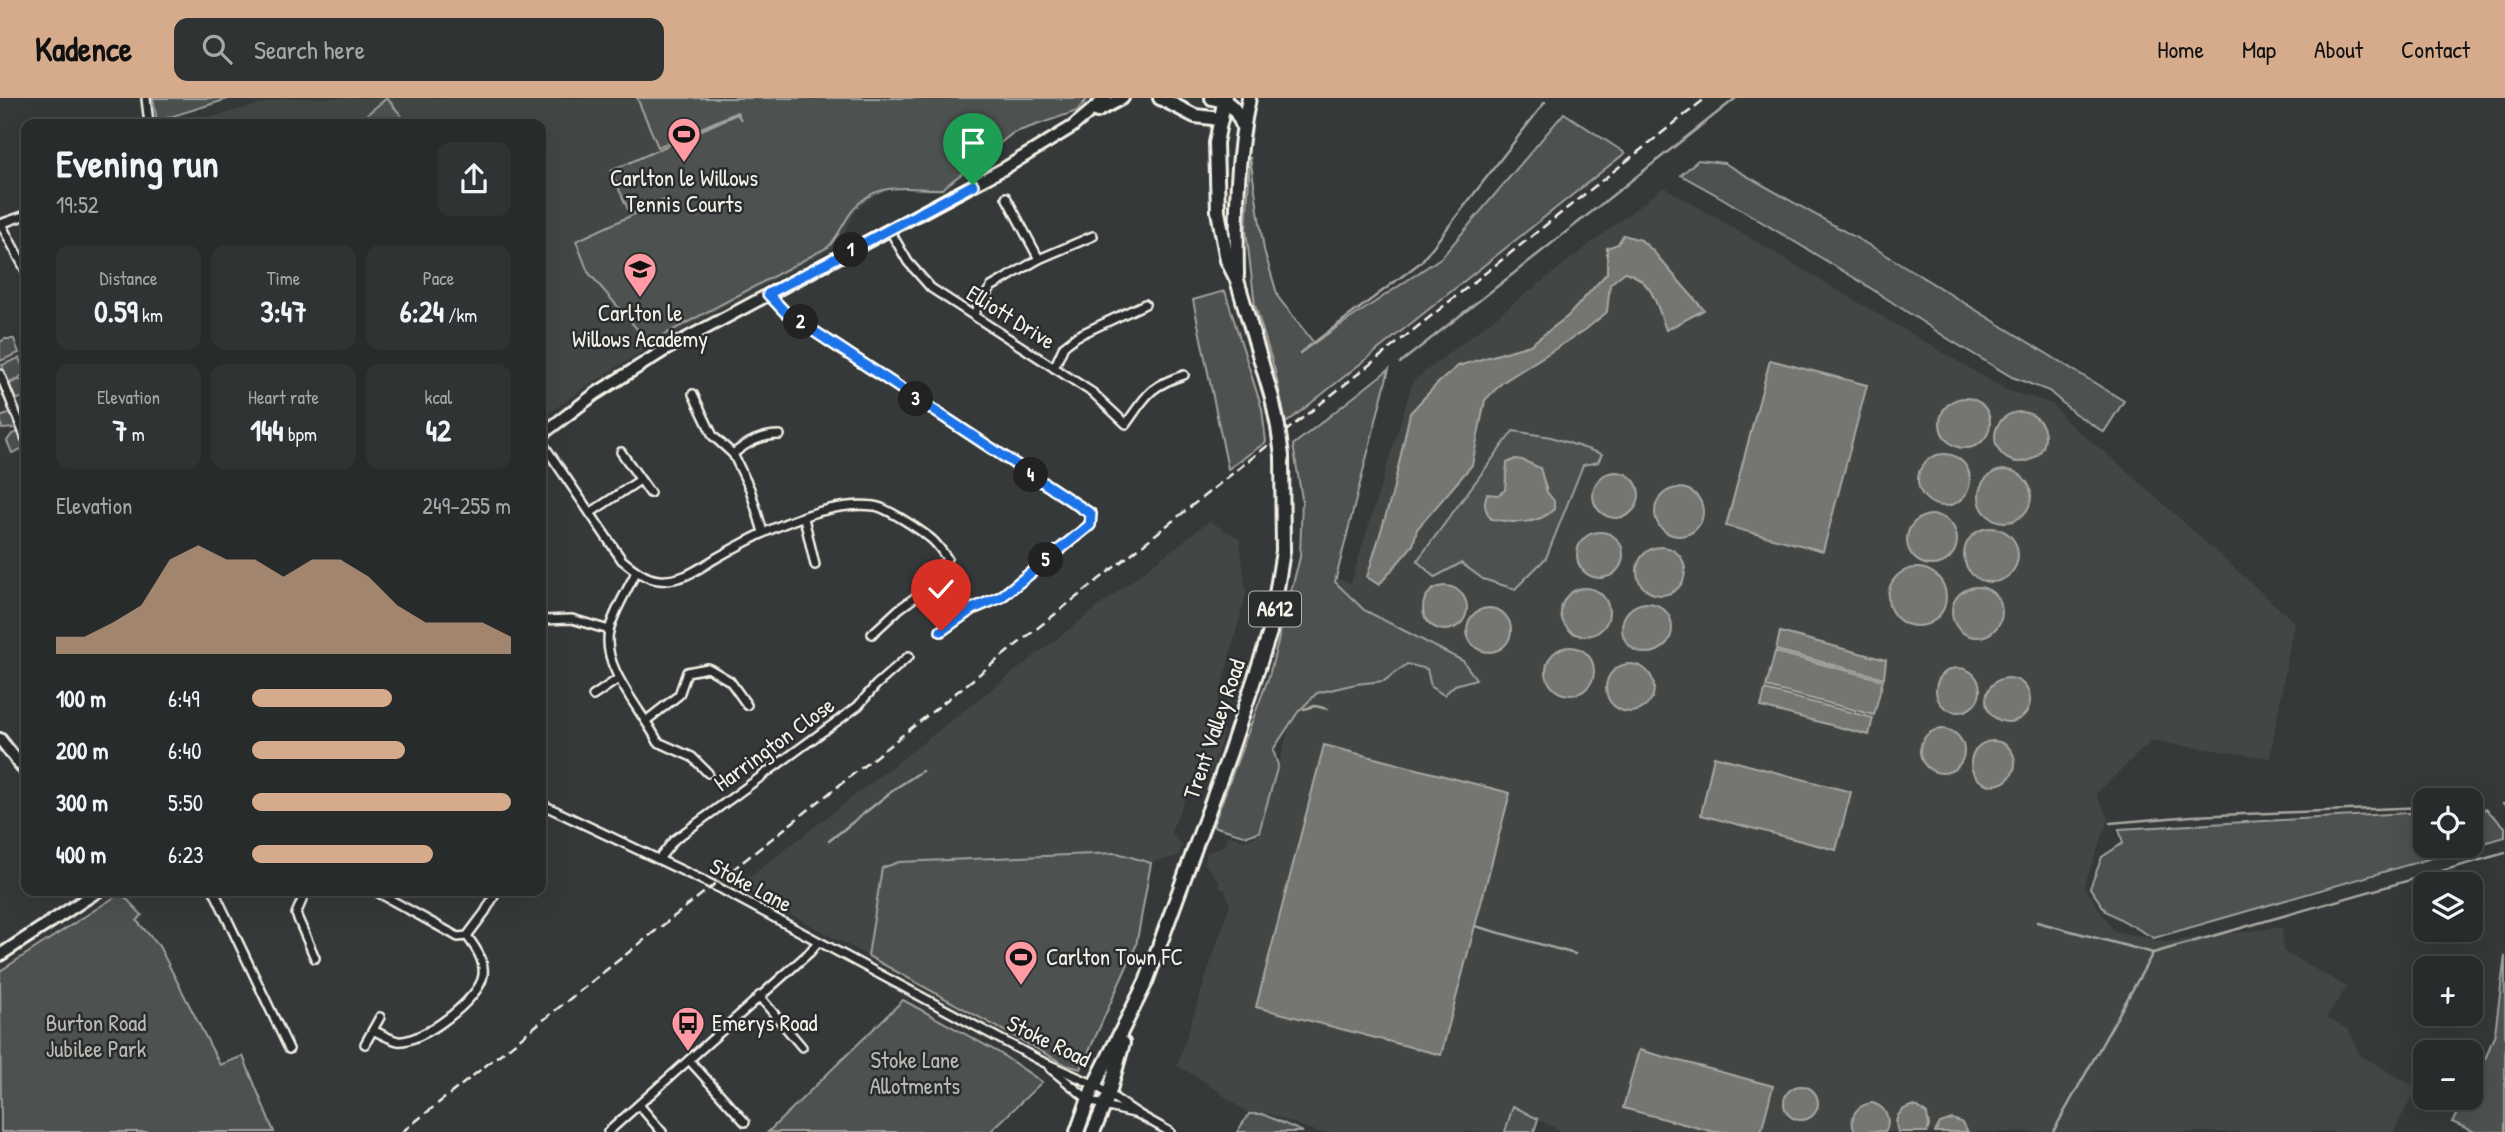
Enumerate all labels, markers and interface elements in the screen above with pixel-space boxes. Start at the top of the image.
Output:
search box [174,18,664,81]
text: Kadence [35,27,132,71]
icon: search [198,30,236,68]
text: Search here [254,32,365,67]
text: Home [2157,33,2204,65]
text: Map [2242,33,2276,65]
text: About [2314,33,2363,65]
text: Contact [2401,33,2470,65]
pin [943,113,1003,185]
sports icon: Carlton le Willows Tennis Courts [665,115,703,164]
icon: arrive [954,124,992,162]
text: Evening run [56,137,219,189]
button: share [437,142,511,216]
place label: Carlton le Willows Tennis Courts [610,162,758,219]
text: 19:52 [56,189,99,220]
pin: 1 [834,232,868,268]
text: 1 [847,236,854,262]
school or university icon: Carlton le Willows Academy [621,250,659,299]
text: Distance [99,265,158,291]
text: Time [267,265,300,291]
text: Pace [423,265,454,291]
street label: Elliott Drive [961,277,1061,356]
text: 0.59 [94,291,138,331]
text: 3:47 [260,291,307,331]
text: 6:24 [400,291,444,331]
place label: Carlton le Willows Academy [572,297,708,354]
text: km [138,302,163,328]
text: /km [444,302,477,328]
pin: 2 [784,304,818,340]
text: 2 [796,308,805,334]
pin: 3 [898,382,934,416]
text: Elevation [97,384,160,410]
text: Heart rate [248,384,319,410]
text: kcal [425,384,452,410]
text: 3 [911,385,920,411]
text: 7 [112,410,127,450]
text: 144 [250,410,284,450]
text: 42 [426,410,451,450]
text: m [127,421,145,447]
text: bpm [284,421,317,447]
pin: 4 [1014,458,1048,492]
text: 4 [1027,461,1034,487]
text: Elevation [56,490,132,521]
text: 249–255 m [422,490,511,521]
pin: 5 [1028,542,1064,578]
text: 5 [1041,546,1050,572]
pin [911,559,971,631]
icon: check [922,570,960,608]
road number: A612 [1249,592,1301,626]
street label: Trent Valley Road [1175,655,1252,803]
text: 100 m [56,683,106,714]
text: 6:49 [168,683,200,714]
street label: Harrington Close [707,689,840,798]
text: 200 m [56,735,108,766]
text: 6:40 [168,735,201,766]
text: 300 m [56,787,108,818]
text: 5:50 [168,787,203,818]
map controls [2413,788,2483,1110]
button: locate [2413,788,2483,858]
text: 400 m [56,839,106,870]
text: 6:23 [168,839,204,870]
street label: Stoke Lane [705,850,798,919]
button: layers [2413,872,2483,942]
sports icon: Carlton Town FC [1002,938,1040,987]
place label: Carlton Town FC [1046,941,1183,972]
button: + [2413,956,2483,1026]
bus stop icon: Emerys Road [669,1004,707,1053]
park label: Burton Road Jubilee Park [46,1007,147,1064]
place label: Emerys Road [712,1007,817,1038]
street label: Stoke Road [1002,1007,1096,1074]
button: − [2413,1040,2483,1110]
park label: Stoke Lane Allotments [870,1044,960,1101]

